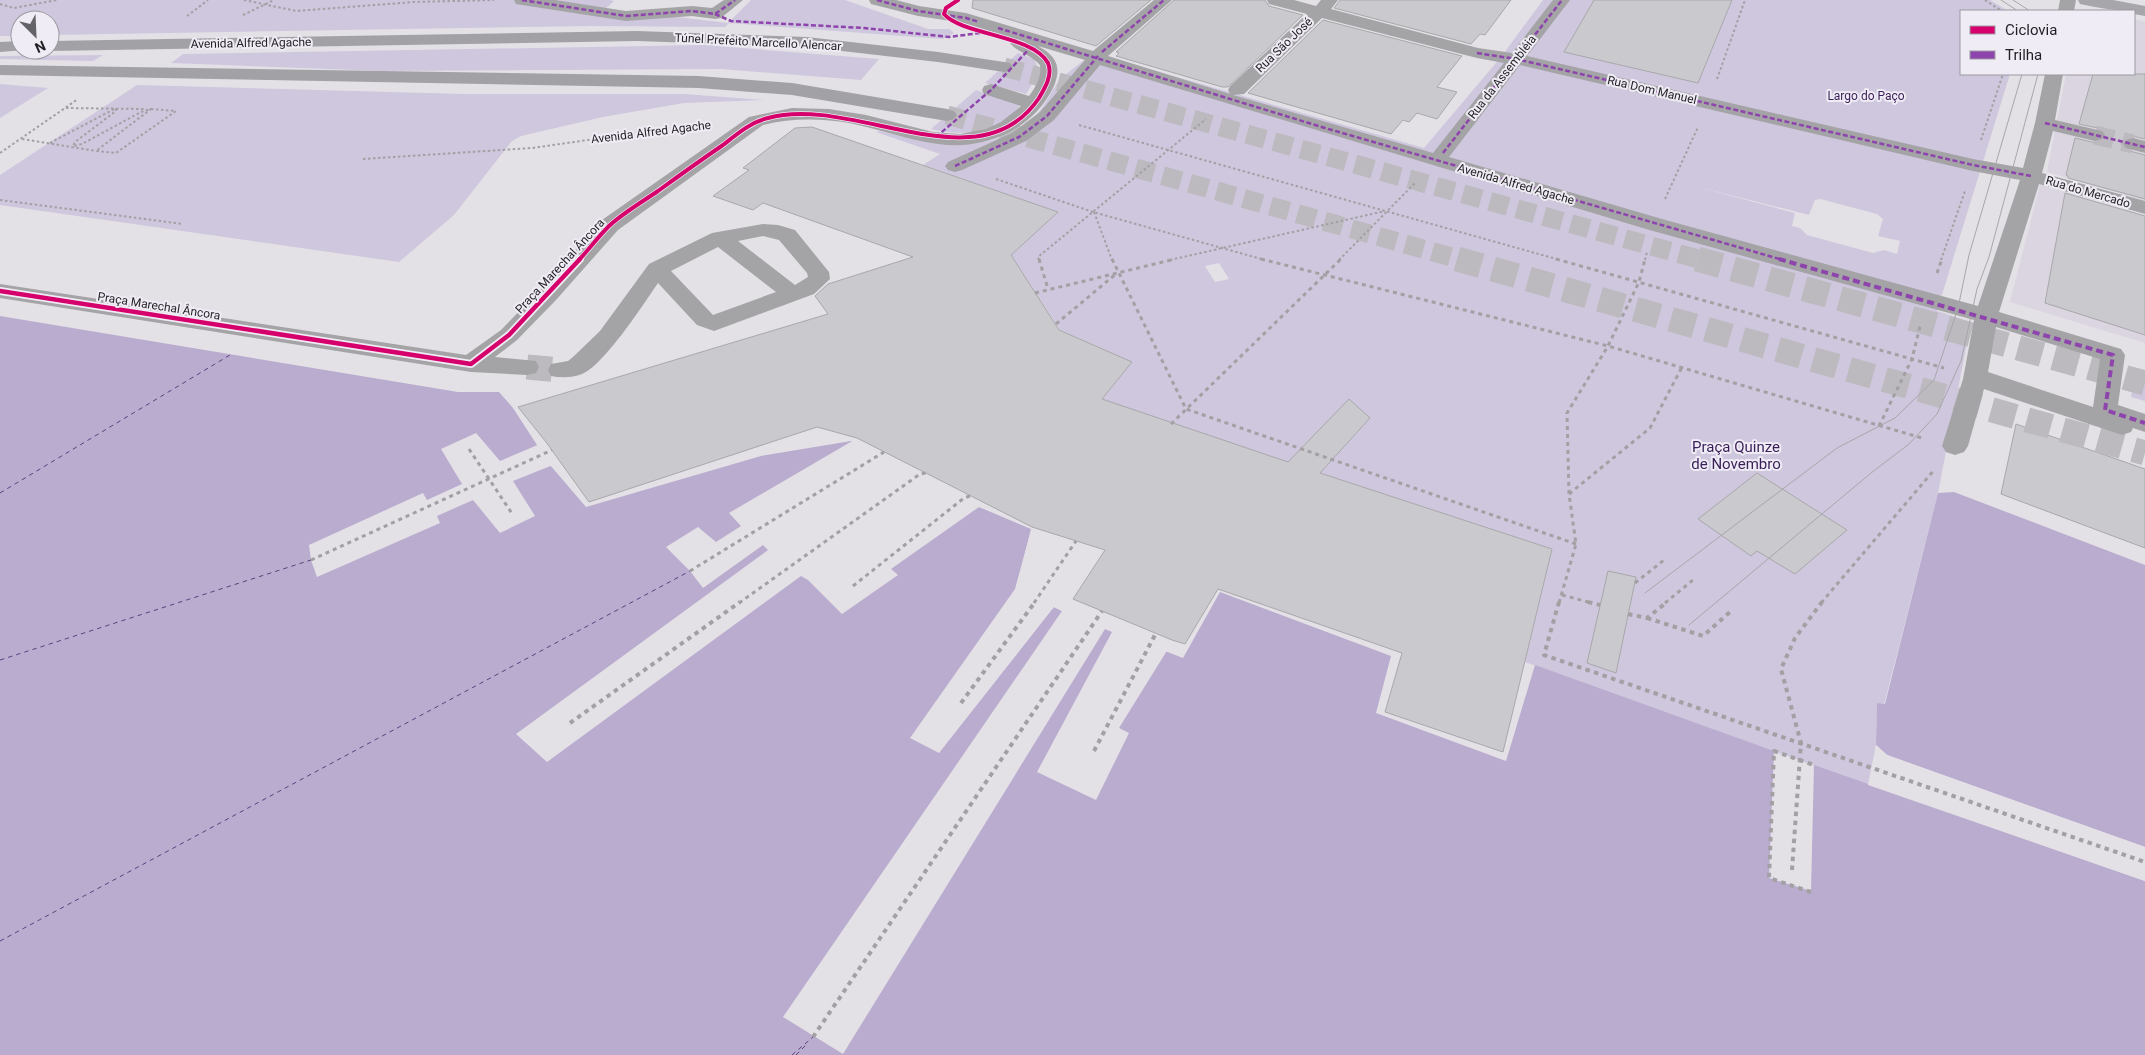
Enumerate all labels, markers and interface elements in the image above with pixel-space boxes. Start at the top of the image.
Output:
north arrow [10,10,60,60]
legend [1960,10,2135,75]
street label: Rua São José [1253,15,1315,75]
text: Ciclovia [2005,21,2057,39]
street label: Túnel Prefeito Marcello Alencar [674,31,842,53]
street label: Rua da Assembléia [1465,32,1539,122]
street label: Avenida Alfred Agache [190,35,312,51]
text: N [33,38,48,56]
text: Trilha [2005,46,2042,64]
street label: Rua Dom Manuel [1606,73,1698,107]
park label: Largo do Paço [1827,89,1905,103]
street label: Avenida Alfred Agache [590,118,712,146]
street label: Avenida Alfred Agache [1456,161,1576,207]
street label: Rua do Mercado [2044,173,2132,211]
street label: Praça Marechal Âncora [512,215,608,316]
street label: Praça Marechal Âncora [97,288,222,323]
park label: Praça Quinze de Novembro [1691,438,1781,473]

